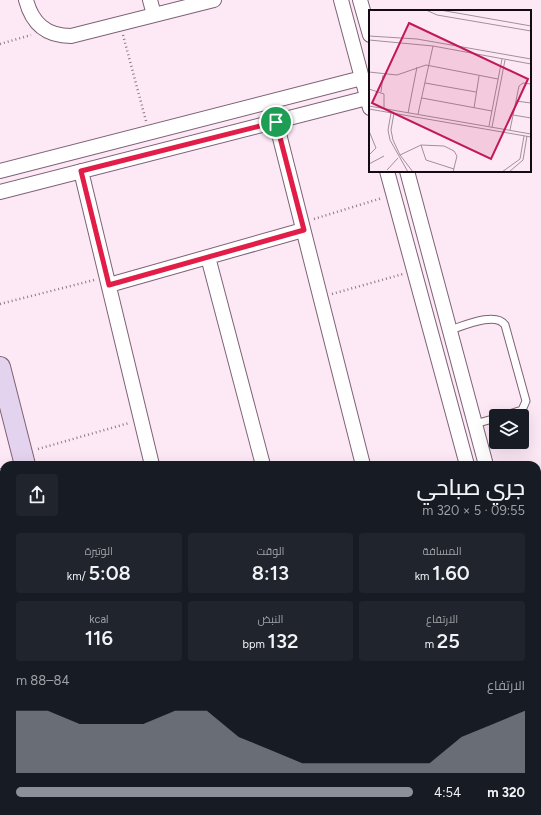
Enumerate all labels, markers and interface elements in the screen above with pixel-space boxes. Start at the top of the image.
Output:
inset map [369,10,531,172]
pin [259,105,293,139]
icon: arrive [265,111,287,133]
map controls [489,409,529,449]
button: layers [489,409,529,449]
button: share [16,474,58,516]
text: جري صباحي [417,474,525,501]
text: 09:55 · 5 × 320 m [422,503,525,518]
text: الوتيرة [85,545,113,558]
text: الوقت [257,545,285,558]
text: المسافة [423,545,462,558]
text: 5:08 [89,561,131,585]
text: 8:13 [252,561,289,585]
text: 1.60 [432,561,470,585]
text: /km [67,570,89,583]
text: km [415,570,432,583]
text: kcal [89,613,108,626]
text: النبض [258,613,283,626]
text: الارتفاع [426,613,458,626]
text: 116 [85,626,113,650]
text: 132 [268,629,298,653]
text: 25 [437,629,460,653]
text: bpm [243,638,268,651]
text: m [425,638,437,651]
text: 84–88 m [16,673,69,688]
text: الارتفاع [487,678,525,693]
text: 4:54 [434,785,461,800]
text: 320 m [487,785,525,800]

